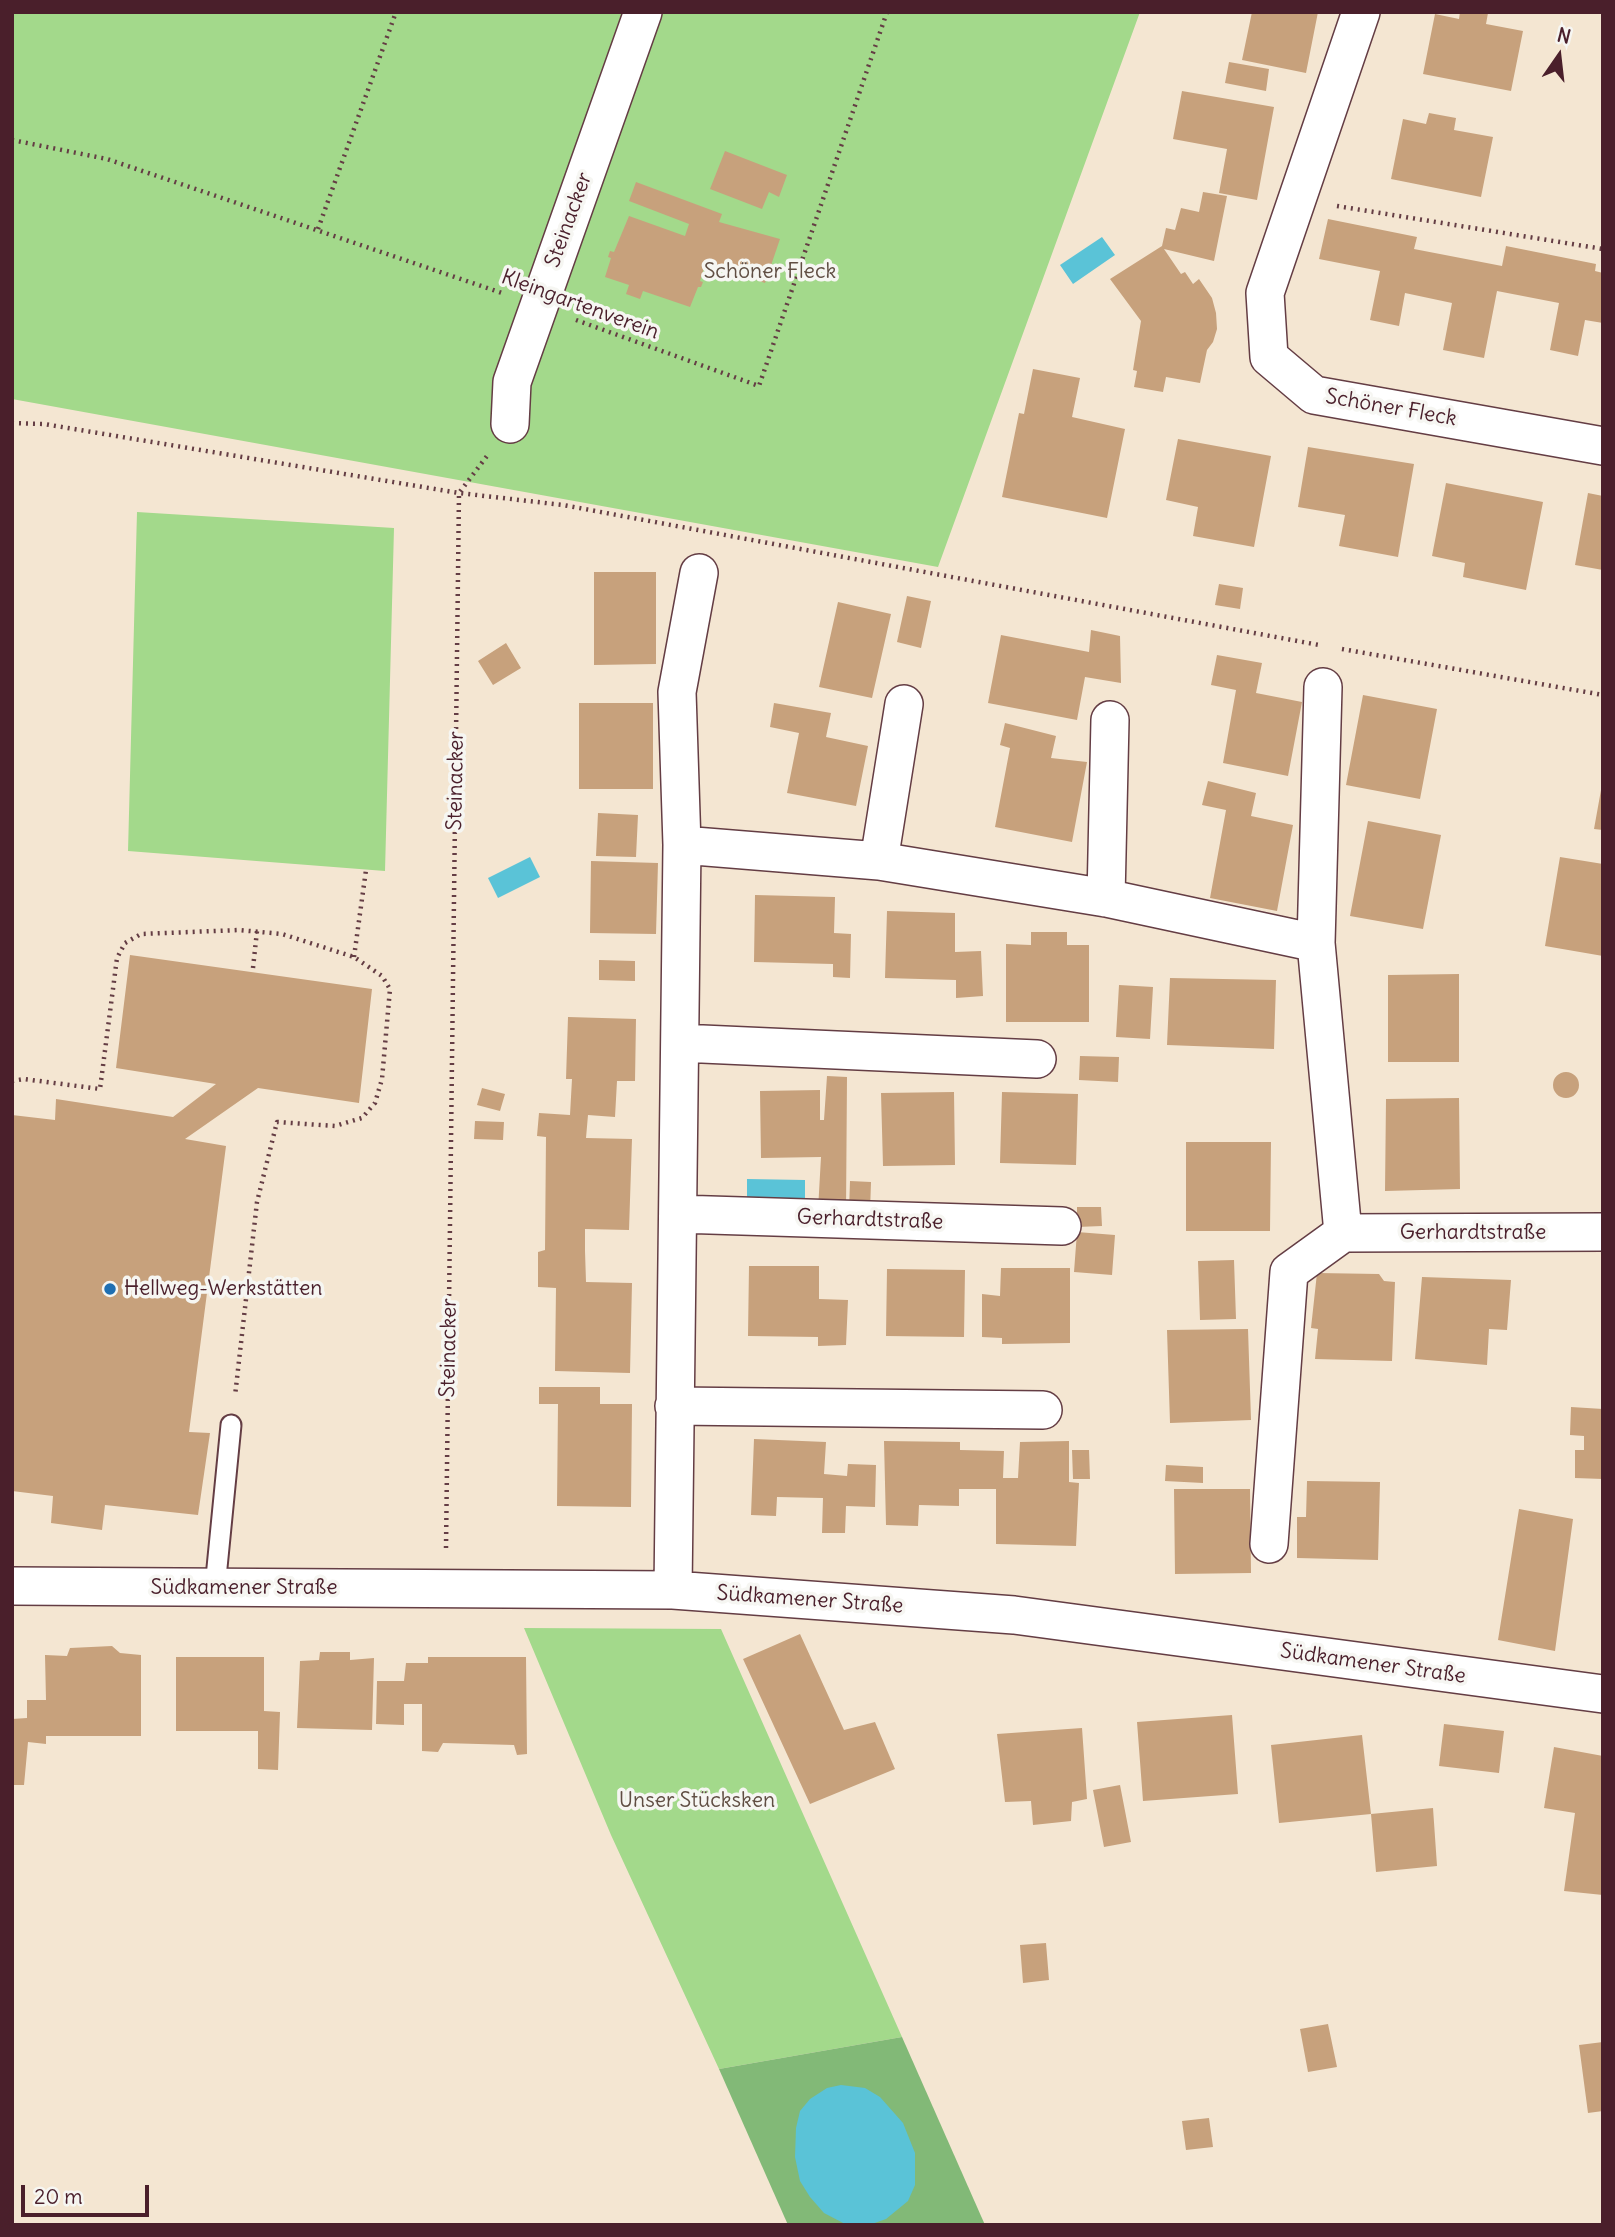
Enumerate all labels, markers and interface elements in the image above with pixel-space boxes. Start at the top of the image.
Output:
north arrow [1524,21,1594,91]
text: N [1555,22,1573,49]
street label: Steinacker [540,169,598,271]
park label: Schöner Fleck [704,259,836,285]
street label: Kleingartenverein [498,265,662,345]
street label: Schöner Fleck [1324,384,1458,432]
street label: Steinacker [443,731,469,831]
street label: Gerhardtstraße [796,1205,944,1235]
street label: Gerhardtstraße [1400,1220,1546,1246]
place label: Hellweg-Werkstätten [124,1276,322,1302]
marker: Hellweg-Werkstätten [102,1281,118,1297]
street label: Steinacker [436,1298,462,1398]
street label: Südkamener Straße [150,1575,338,1601]
street label: Südkamener Straße [716,1581,904,1619]
street label: Südkamener Straße [1279,1639,1467,1689]
park label: Unser Stücksken [619,1788,775,1814]
scale bar [24,2170,152,2214]
text: 20 m [34,2183,83,2210]

